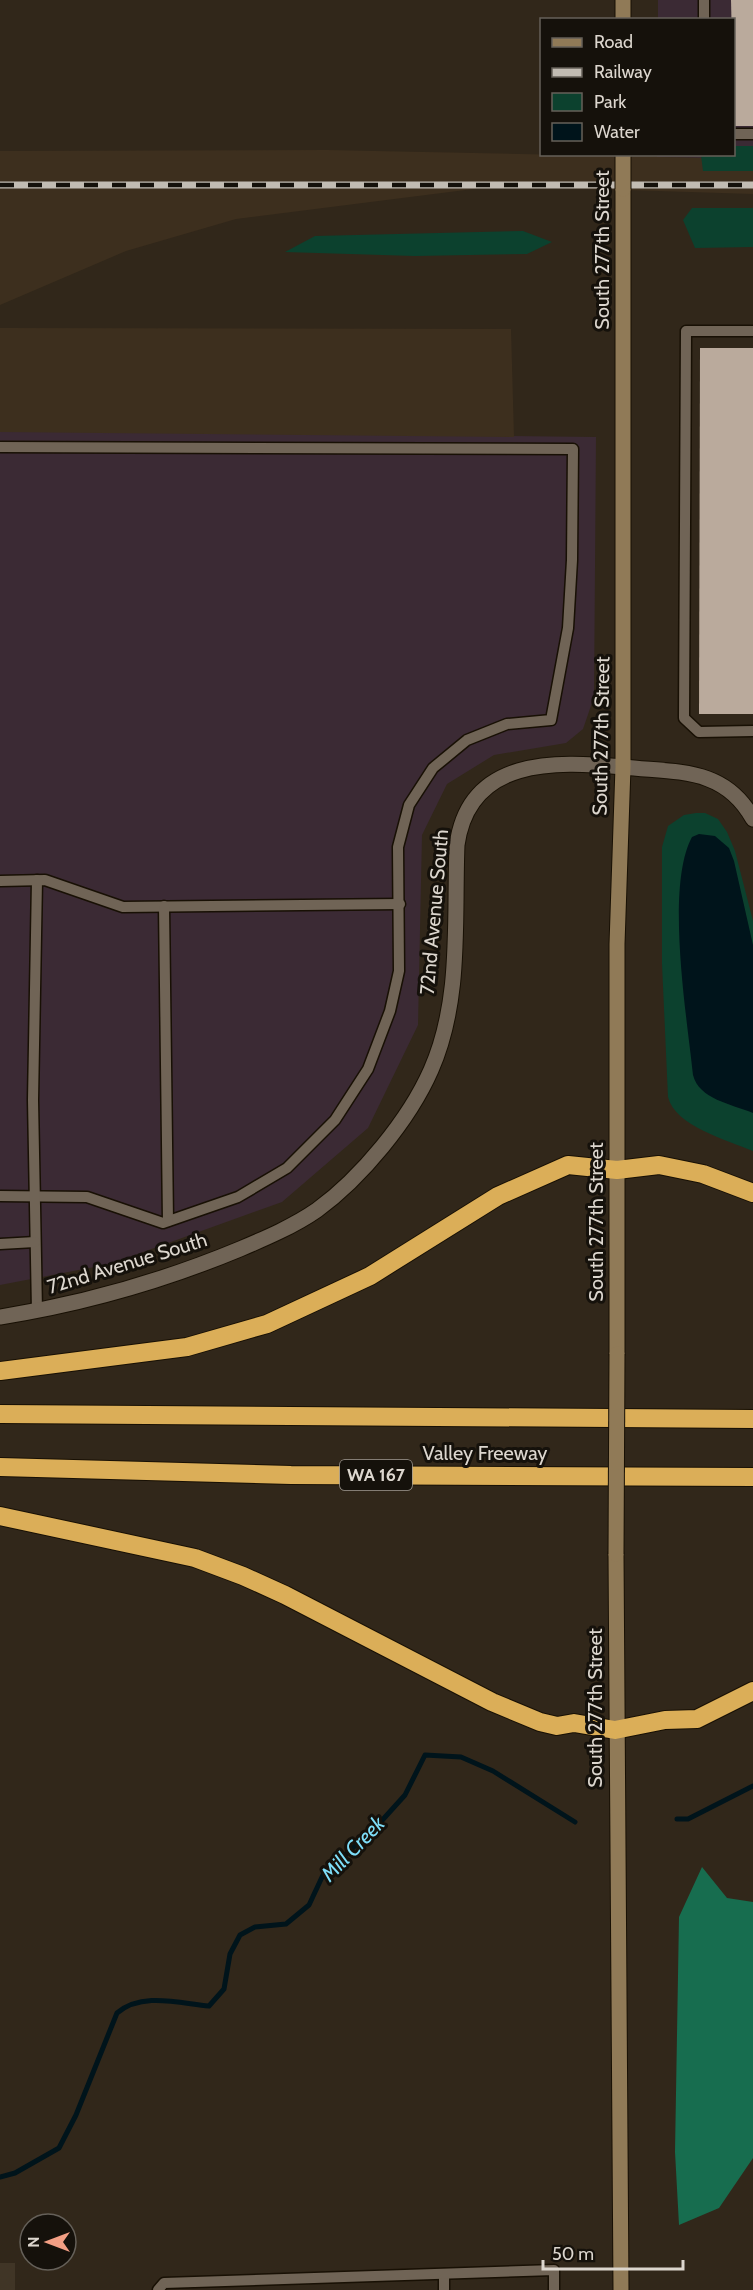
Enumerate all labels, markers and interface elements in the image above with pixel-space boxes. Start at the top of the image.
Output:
legend [540,18,735,156]
text: Road [594,31,633,53]
text: Railway [594,61,652,83]
text: Park [594,91,627,113]
text: Water [594,121,640,143]
street label: South 277th Street [590,170,614,330]
street label: South 277th Street [588,656,614,816]
street label: 72nd Avenue South [415,828,453,996]
street label: South 277th Street [584,1142,608,1302]
street label: 72nd Avenue South [44,1227,210,1299]
street label: Valley Freeway [423,1441,547,1465]
road number: WA 167 [340,1460,412,1490]
street label: South 277th Street [583,1628,607,1788]
water label: Mill Creek [315,1810,390,1887]
north arrow [18,2212,78,2272]
scale bar [543,2233,682,2271]
text: N [24,2236,43,2248]
text: 50 m [552,2243,594,2265]

